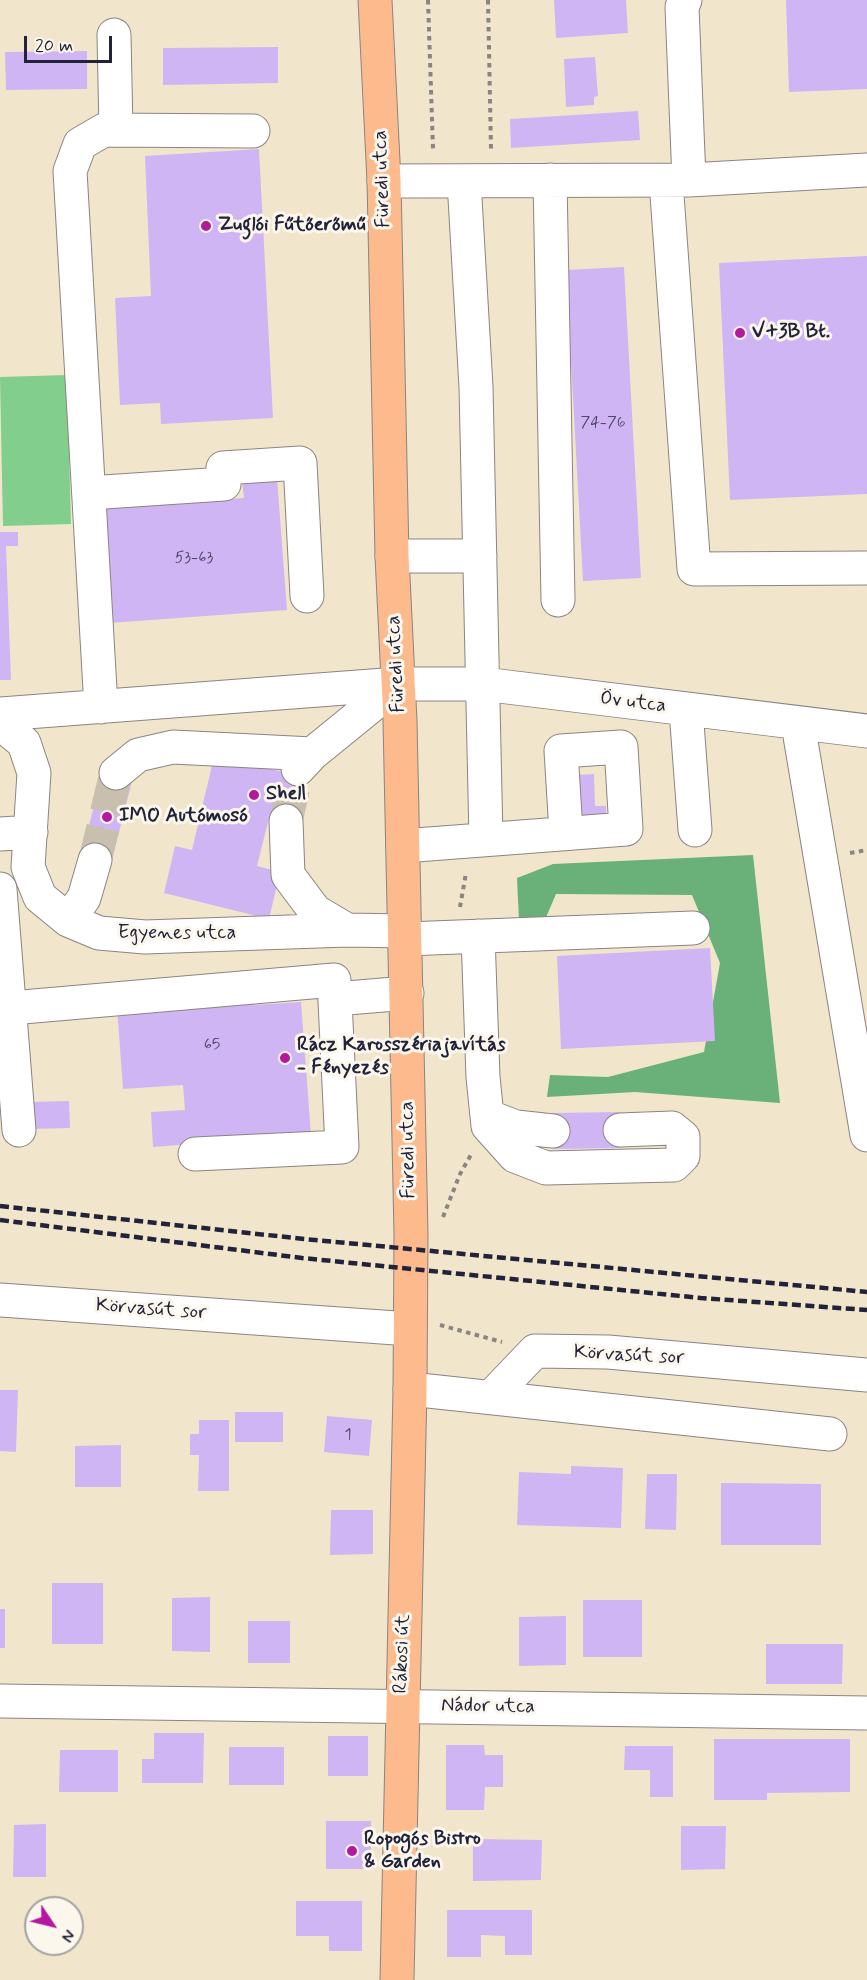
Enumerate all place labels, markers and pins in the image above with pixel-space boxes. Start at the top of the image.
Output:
place label: Zuglói Fűtőerőmű [218,214,366,238]
marker: Zuglói Fűtőerőmű [199,219,213,233]
place label: V+3B Bt. [752,321,830,345]
marker: V+3B Bt. [733,326,747,340]
place label: Shell [266,783,306,807]
marker: Shell [247,788,261,802]
place label: IMO Autómosó [119,805,248,829]
marker: IMO Autómosó [100,810,114,824]
place label: Rácz Karosszériajavítás - Fényezés [297,1034,506,1081]
marker: Rácz Karosszériajavítás - Fényezés [278,1051,292,1065]
place label: Ropogós Bistro & Garden [364,1828,481,1875]
marker: Ropogós Bistro & Garden [345,1844,359,1858]

